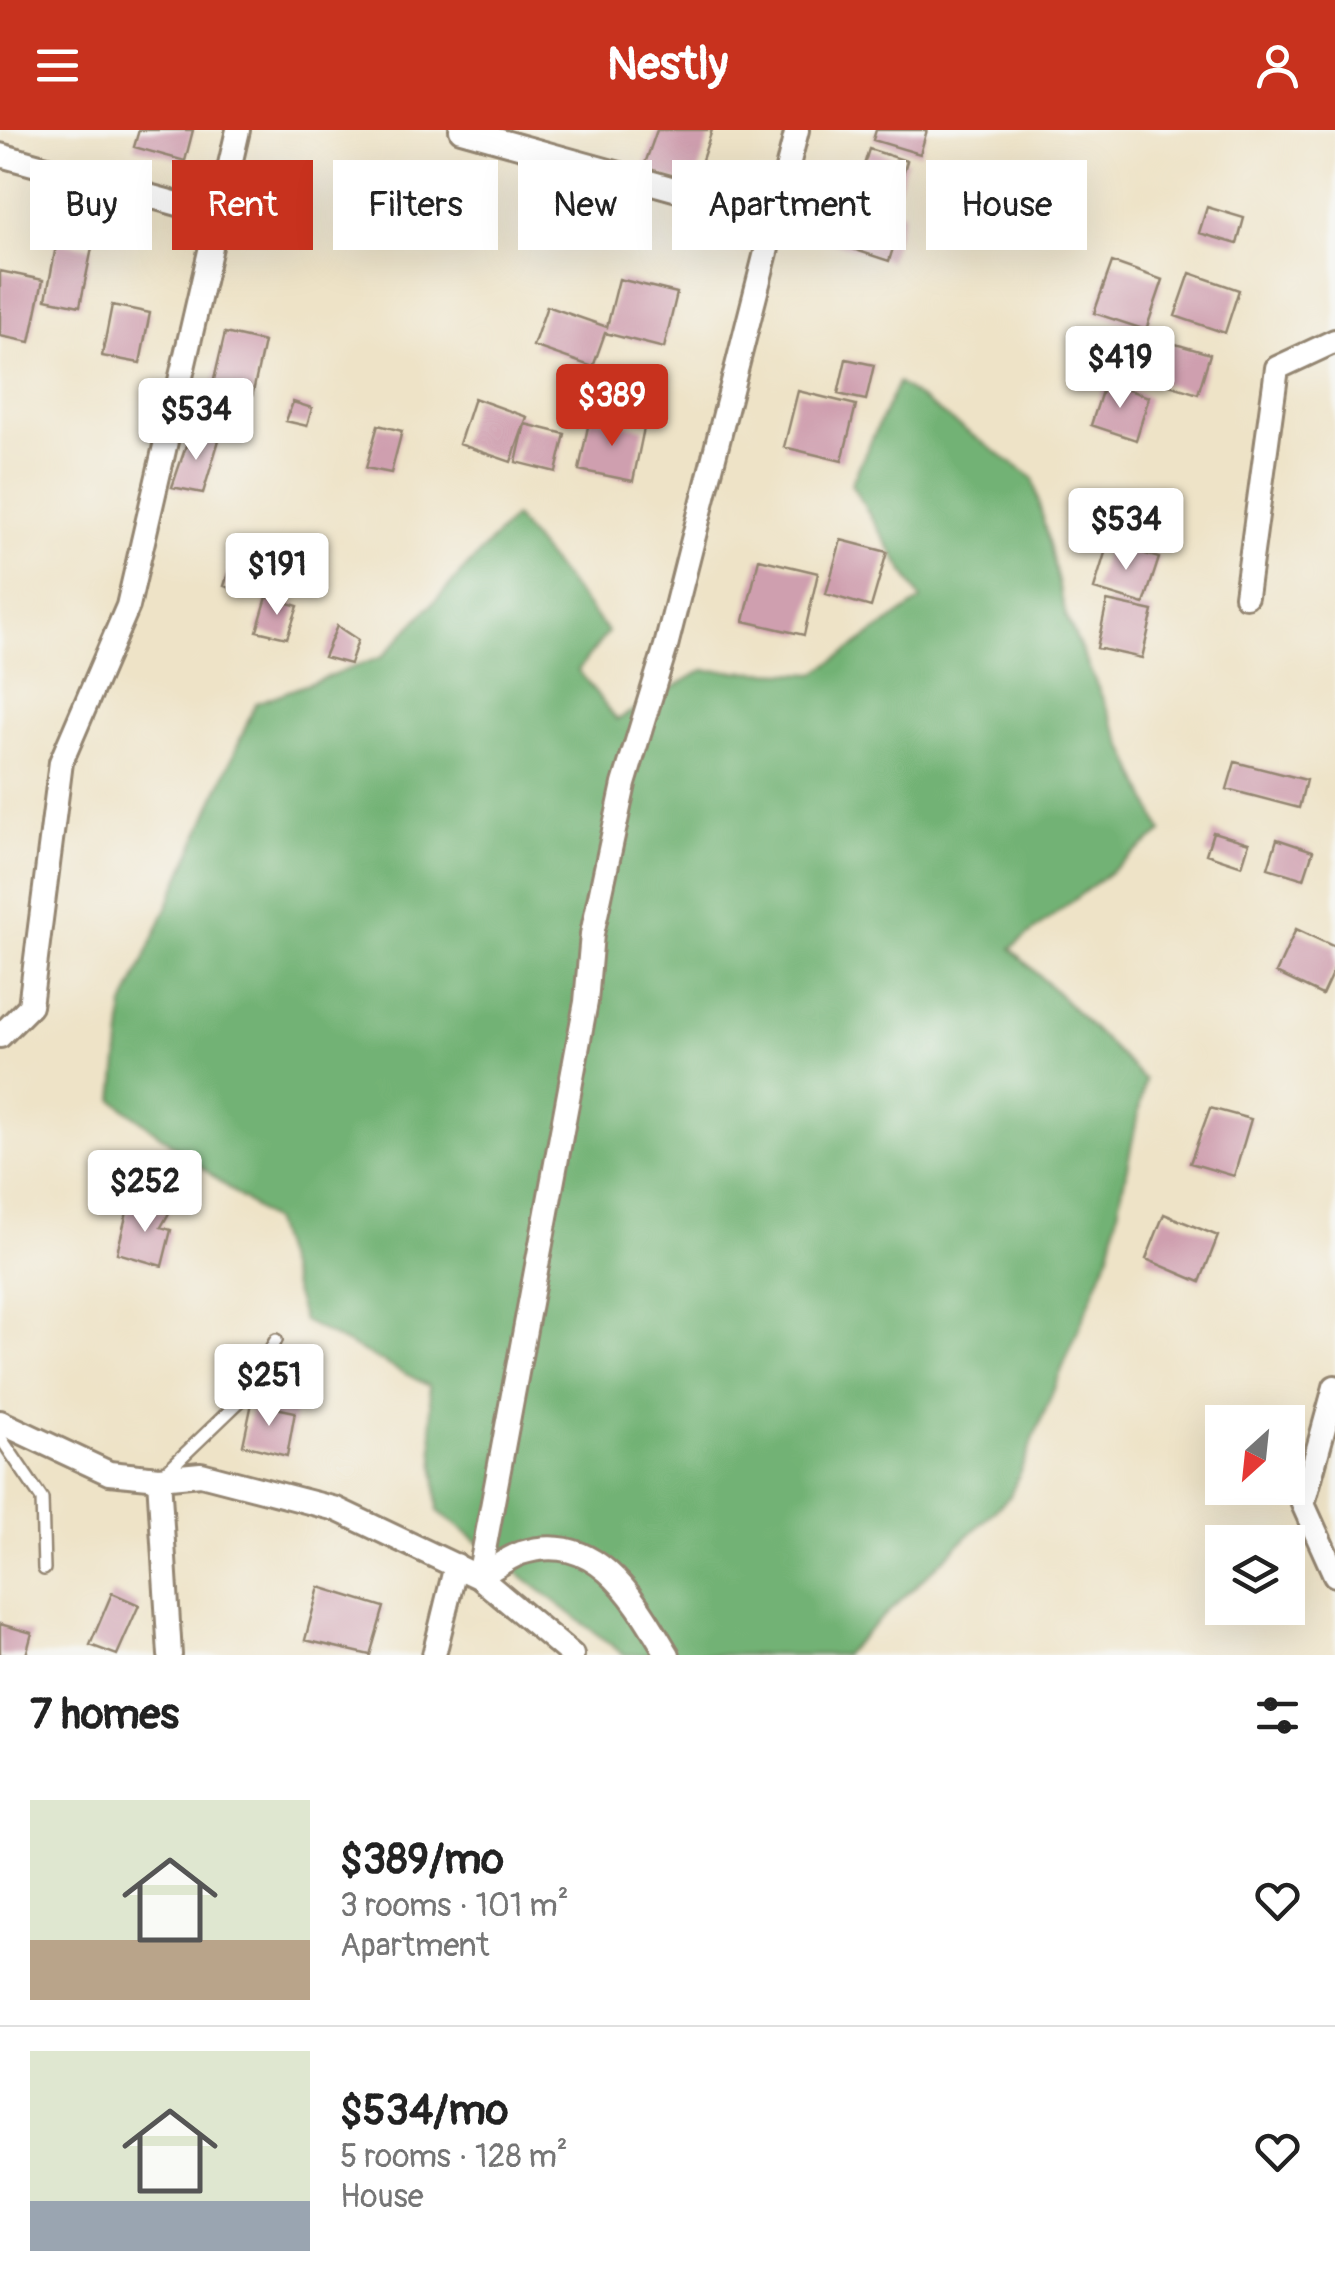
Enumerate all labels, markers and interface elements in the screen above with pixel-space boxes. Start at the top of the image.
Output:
text: Nestly [607,37,728,93]
icon: menu [30,38,85,93]
icon: person [1250,38,1305,93]
chip: Buy [30,160,152,250]
chip: Rent [172,160,313,250]
chip: Filters [333,160,498,250]
chip: New [518,160,652,250]
chip: Apartment [672,160,906,250]
chip: House [926,160,1087,250]
pin: $419 [1061,326,1179,411]
text: $419 [1088,338,1152,378]
pin: $389 [553,364,671,449]
text: $389 [578,376,646,416]
pin: $534 [137,378,255,463]
text: $534 [160,390,232,430]
pin: $534 [1067,488,1185,573]
text: $534 [1090,500,1162,540]
pin: $191 [218,533,336,618]
text: $191 [248,545,306,585]
pin: $252 [86,1150,204,1235]
text: $252 [110,1162,180,1202]
pin: $251 [210,1344,328,1429]
text: $251 [236,1356,302,1396]
north arrow [1205,1405,1305,1505]
map controls [1205,1405,1305,1625]
button: layers [1205,1525,1305,1625]
icon: filters [1250,1688,1305,1743]
text: 7 homes [30,1689,179,1741]
text: $389/mo [340,1834,504,1886]
icon: home [110,1840,230,1960]
icon: heart [1250,1873,1305,1928]
text: 3 rooms · 101 m² [340,1886,569,1926]
text: Apartment [340,1926,489,1966]
text: $534/mo [340,2085,508,2137]
icon: home [110,2091,230,2211]
icon: heart [1250,2124,1305,2179]
text: 5 rooms · 128 m² [340,2137,568,2177]
text: House [340,2177,424,2217]

